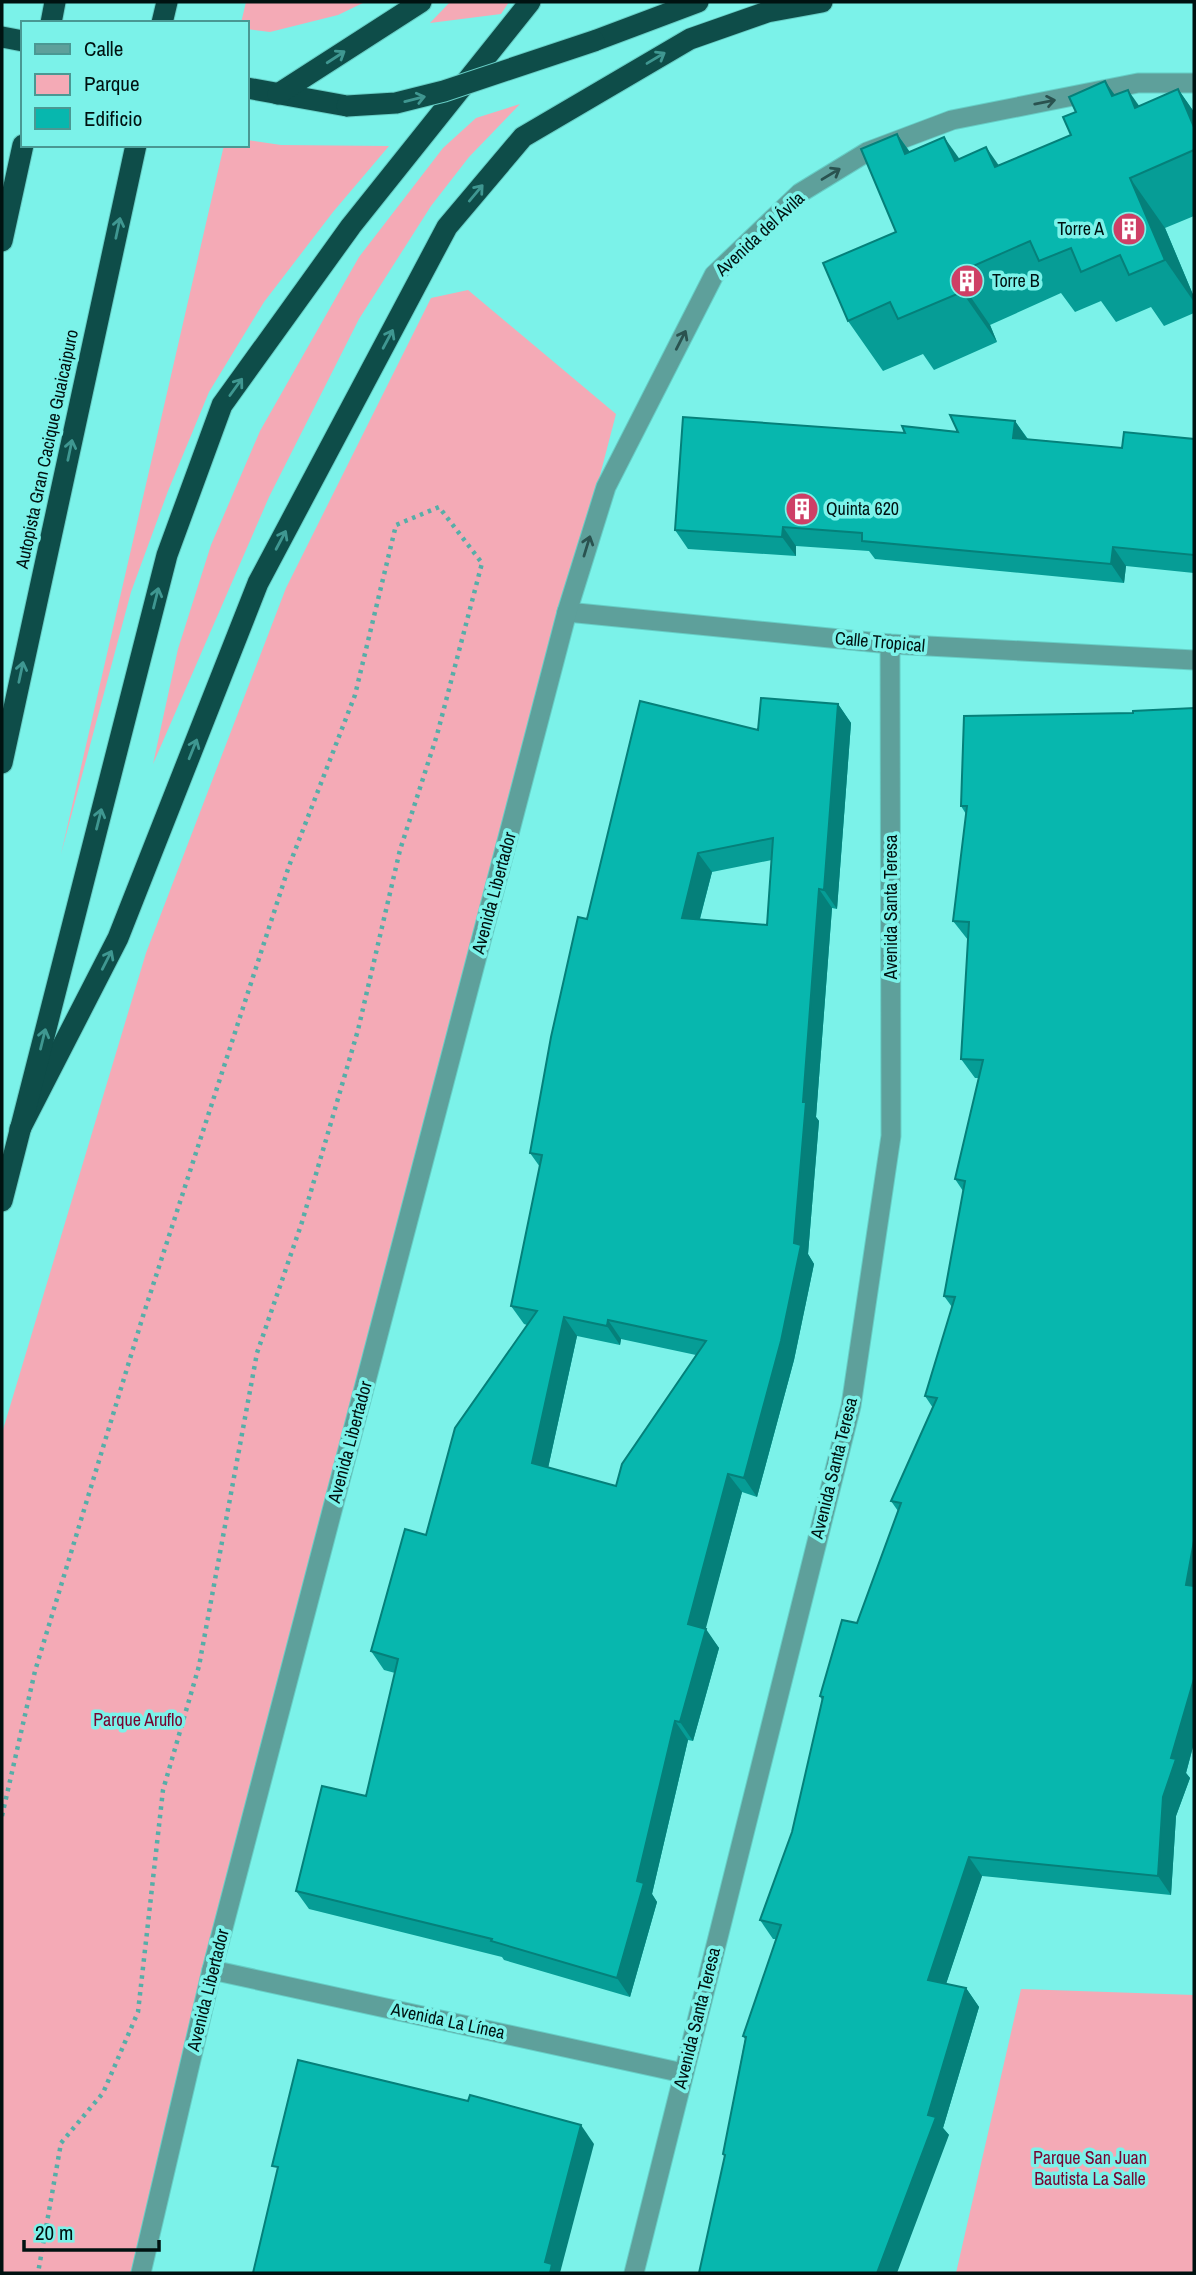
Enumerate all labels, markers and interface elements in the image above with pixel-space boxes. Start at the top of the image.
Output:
legend [21,21,248,147]
text: Calle [84,34,123,63]
one-way arrow [325,50,345,64]
one-way arrow [646,51,666,65]
text: Parque [84,69,140,98]
one-way arrow [403,91,426,105]
one-way arrow [1033,94,1056,108]
text: Edificio [84,104,142,133]
one-way arrow [820,167,840,181]
one-way arrow [468,184,484,202]
street label: Avenida del Ávila [709,186,810,282]
building icon: Torre A [1110,210,1148,248]
place label: Torre A [1057,216,1104,241]
one-way arrow [111,217,125,240]
building icon: Torre B [948,262,986,300]
place label: Torre B [992,268,1040,293]
street label: Autopista Gran Cacique Guaicaipuro [9,327,84,572]
one-way arrow [381,329,395,349]
one-way arrow [675,330,689,351]
one-way arrow [228,378,243,396]
one-way arrow [63,439,77,462]
building icon: Quinta 620 [783,490,821,528]
place label: Quinta 620 [826,496,899,521]
one-way arrow [275,530,289,550]
one-way arrow [582,536,595,558]
one-way arrow [150,588,163,610]
street label: Calle Tropical [834,625,926,658]
one-way arrow [16,662,29,684]
one-way arrow [187,739,200,760]
one-way arrow [93,808,106,831]
street label: Avenida Libertador [465,829,522,958]
street label: Avenida Santa Teresa [878,835,903,980]
one-way arrow [100,950,114,970]
one-way arrow [37,1028,50,1051]
street label: Avenida Libertador [321,1378,378,1507]
street label: Avenida Santa Teresa [804,1395,863,1542]
park label: Parque Aruflo [93,1707,183,1732]
street label: Avenida Libertador [180,1926,235,2055]
street label: Avenida Santa Teresa [667,1945,726,2092]
street label: Avenida La Línea [388,1996,507,2045]
park label: Parque San Juan Bautista La Salle [1033,2145,1147,2191]
scale bar [24,2208,159,2252]
text: 20 m [35,2218,73,2247]

